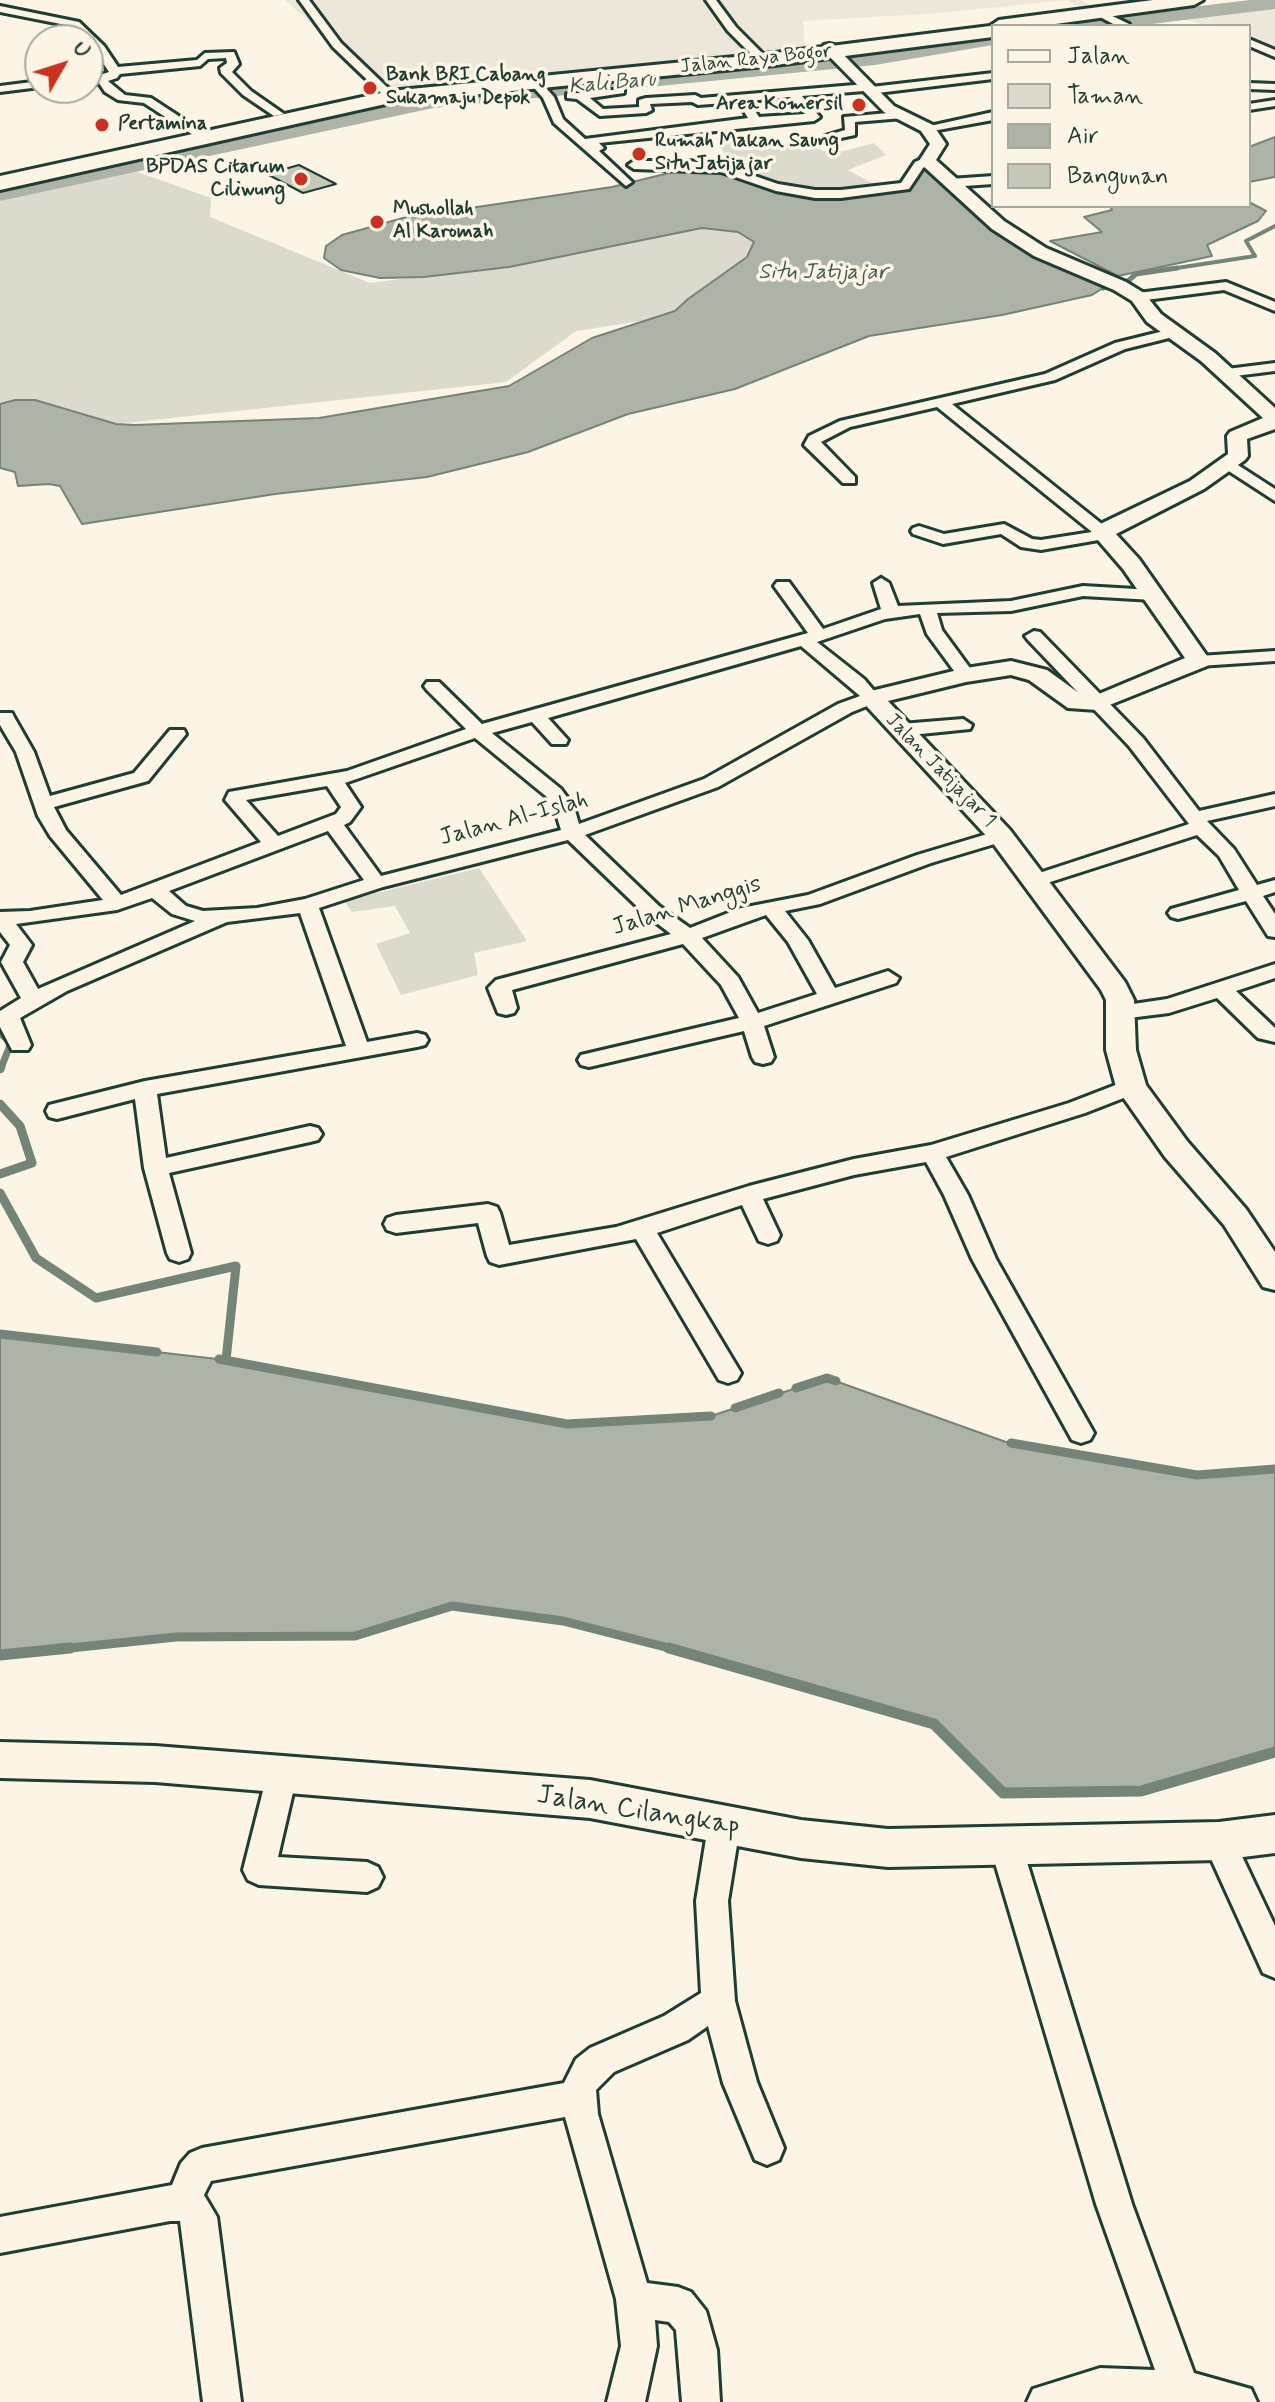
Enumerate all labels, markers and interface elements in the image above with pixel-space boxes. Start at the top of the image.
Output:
north arrow [24,24,104,104]
legend [991,24,1251,208]
text: U [66,36,96,65]
street label: Jalan Raya Bogor [679,40,833,80]
text: Jalan [1067,41,1130,72]
place label: Bank BRI Cabang Sukamaju Depok [386,64,546,111]
water label: Kali Baru [567,67,657,101]
marker: Bank BRI Cabang Sukamaju Depok [361,79,379,97]
text: Taman [1067,81,1143,112]
place label: Area Komersil [716,93,843,117]
marker: Area Komersil [850,96,868,114]
place label: Pertamina [118,113,207,137]
marker: Pertamina [93,116,111,134]
text: Air [1067,121,1099,152]
place label: Rumah Makan Saung Situ Jatijajar [655,130,839,177]
marker: Rumah Makan Saung Situ Jatijajar [630,145,648,163]
place label: BPDAS Citarum Ciliwung [146,156,285,203]
text: Bangunan [1067,161,1168,192]
marker: BPDAS Citarum Ciliwung [292,170,310,188]
place label: Mushollah Al Karomah [393,198,493,245]
marker: Mushollah Al Karomah [368,213,386,231]
water label: Situ Jatijajar [758,260,888,286]
street label: Jalan Jatijajar 1 [880,709,1000,833]
street label: Jalan Al-Islah [437,786,591,854]
street label: Jalan Manggis [609,871,765,943]
street label: Jalan Cilangkap [534,1779,742,1845]

